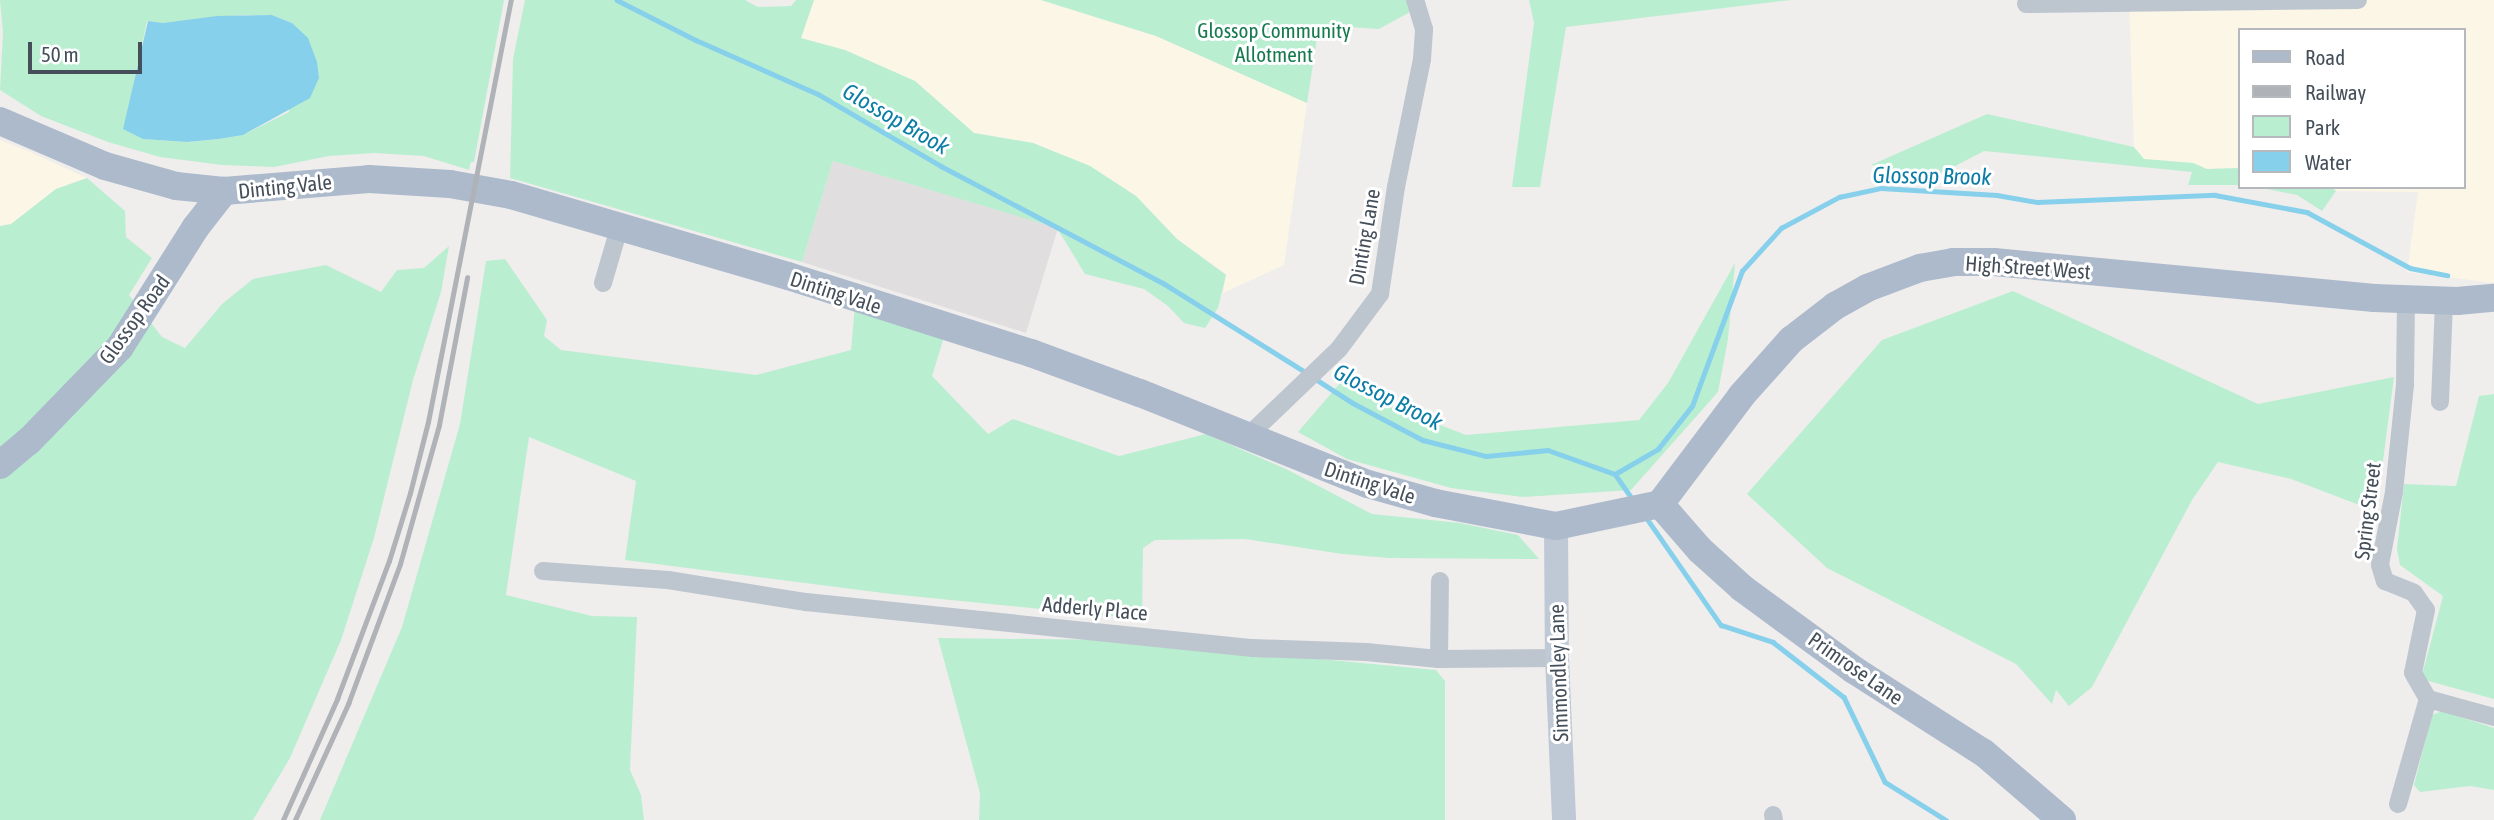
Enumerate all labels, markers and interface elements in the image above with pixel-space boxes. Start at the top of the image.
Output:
park label: Glossop Community Allotment [1197,17,1351,67]
scale bar [32,28,145,72]
legend [2238,28,2466,189]
text: 50 m [41,42,79,66]
text: Road [2305,45,2345,69]
water label: Glossop Brook [838,77,954,161]
text: Railway [2305,80,2366,104]
text: Park [2305,115,2340,139]
text: Water [2305,150,2351,174]
water label: Glossop Brook [1872,161,1992,191]
street label: Dinting Vale [237,169,333,203]
street label: Dinting Lane [1343,187,1385,287]
street label: High Street West [1964,250,2092,284]
street label: Dinting Vale [787,265,885,319]
street label: Glossop Road [93,270,175,368]
water label: Glossop Brook [1329,358,1447,436]
street label: Dinting Vale [1321,455,1419,509]
street label: Spring Street [2349,461,2385,561]
street label: Adderly Place [1041,591,1149,625]
street label: Simmondley Lane [1543,604,1573,742]
street label: Primrose Lane [1804,626,1908,710]

